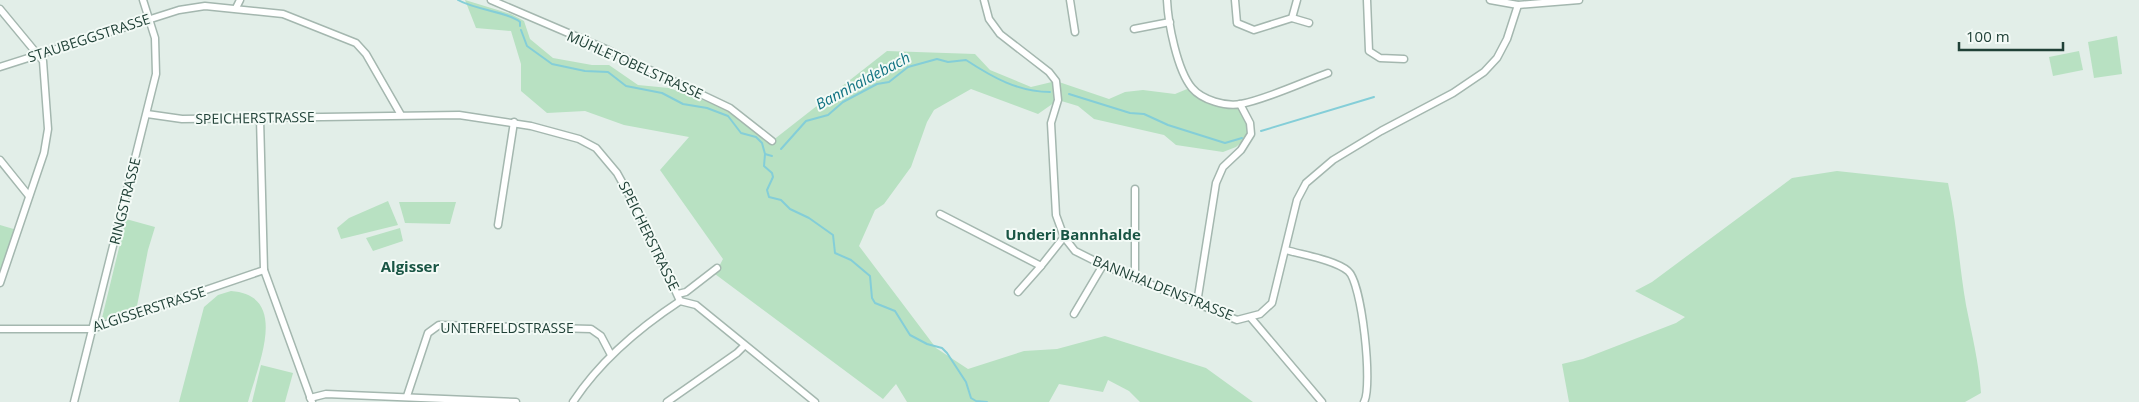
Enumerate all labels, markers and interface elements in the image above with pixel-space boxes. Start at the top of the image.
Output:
street label: STAUBEGGSTRASSE [25,9,152,66]
scale bar [1959,20,2063,52]
street label: MÜHLETOBELSTRASSE [564,26,706,103]
text: 100 m [1966,26,2010,46]
water label: Bannhaldebach [812,47,913,113]
street label: SPEICHERSTRASSE [195,107,315,128]
street label: RINGSTRASSE [104,155,145,246]
street label: SPEICHERSTRASSE [615,178,684,294]
district label: Underi Bannhalde [1005,224,1141,244]
street label: BANNHALDENSTRASSE [1090,251,1236,324]
district label: Algisser [381,256,439,276]
street label: ALGISSERSTRASSE [90,281,208,336]
street label: UNTERFELDSTRASSE [440,318,574,337]

